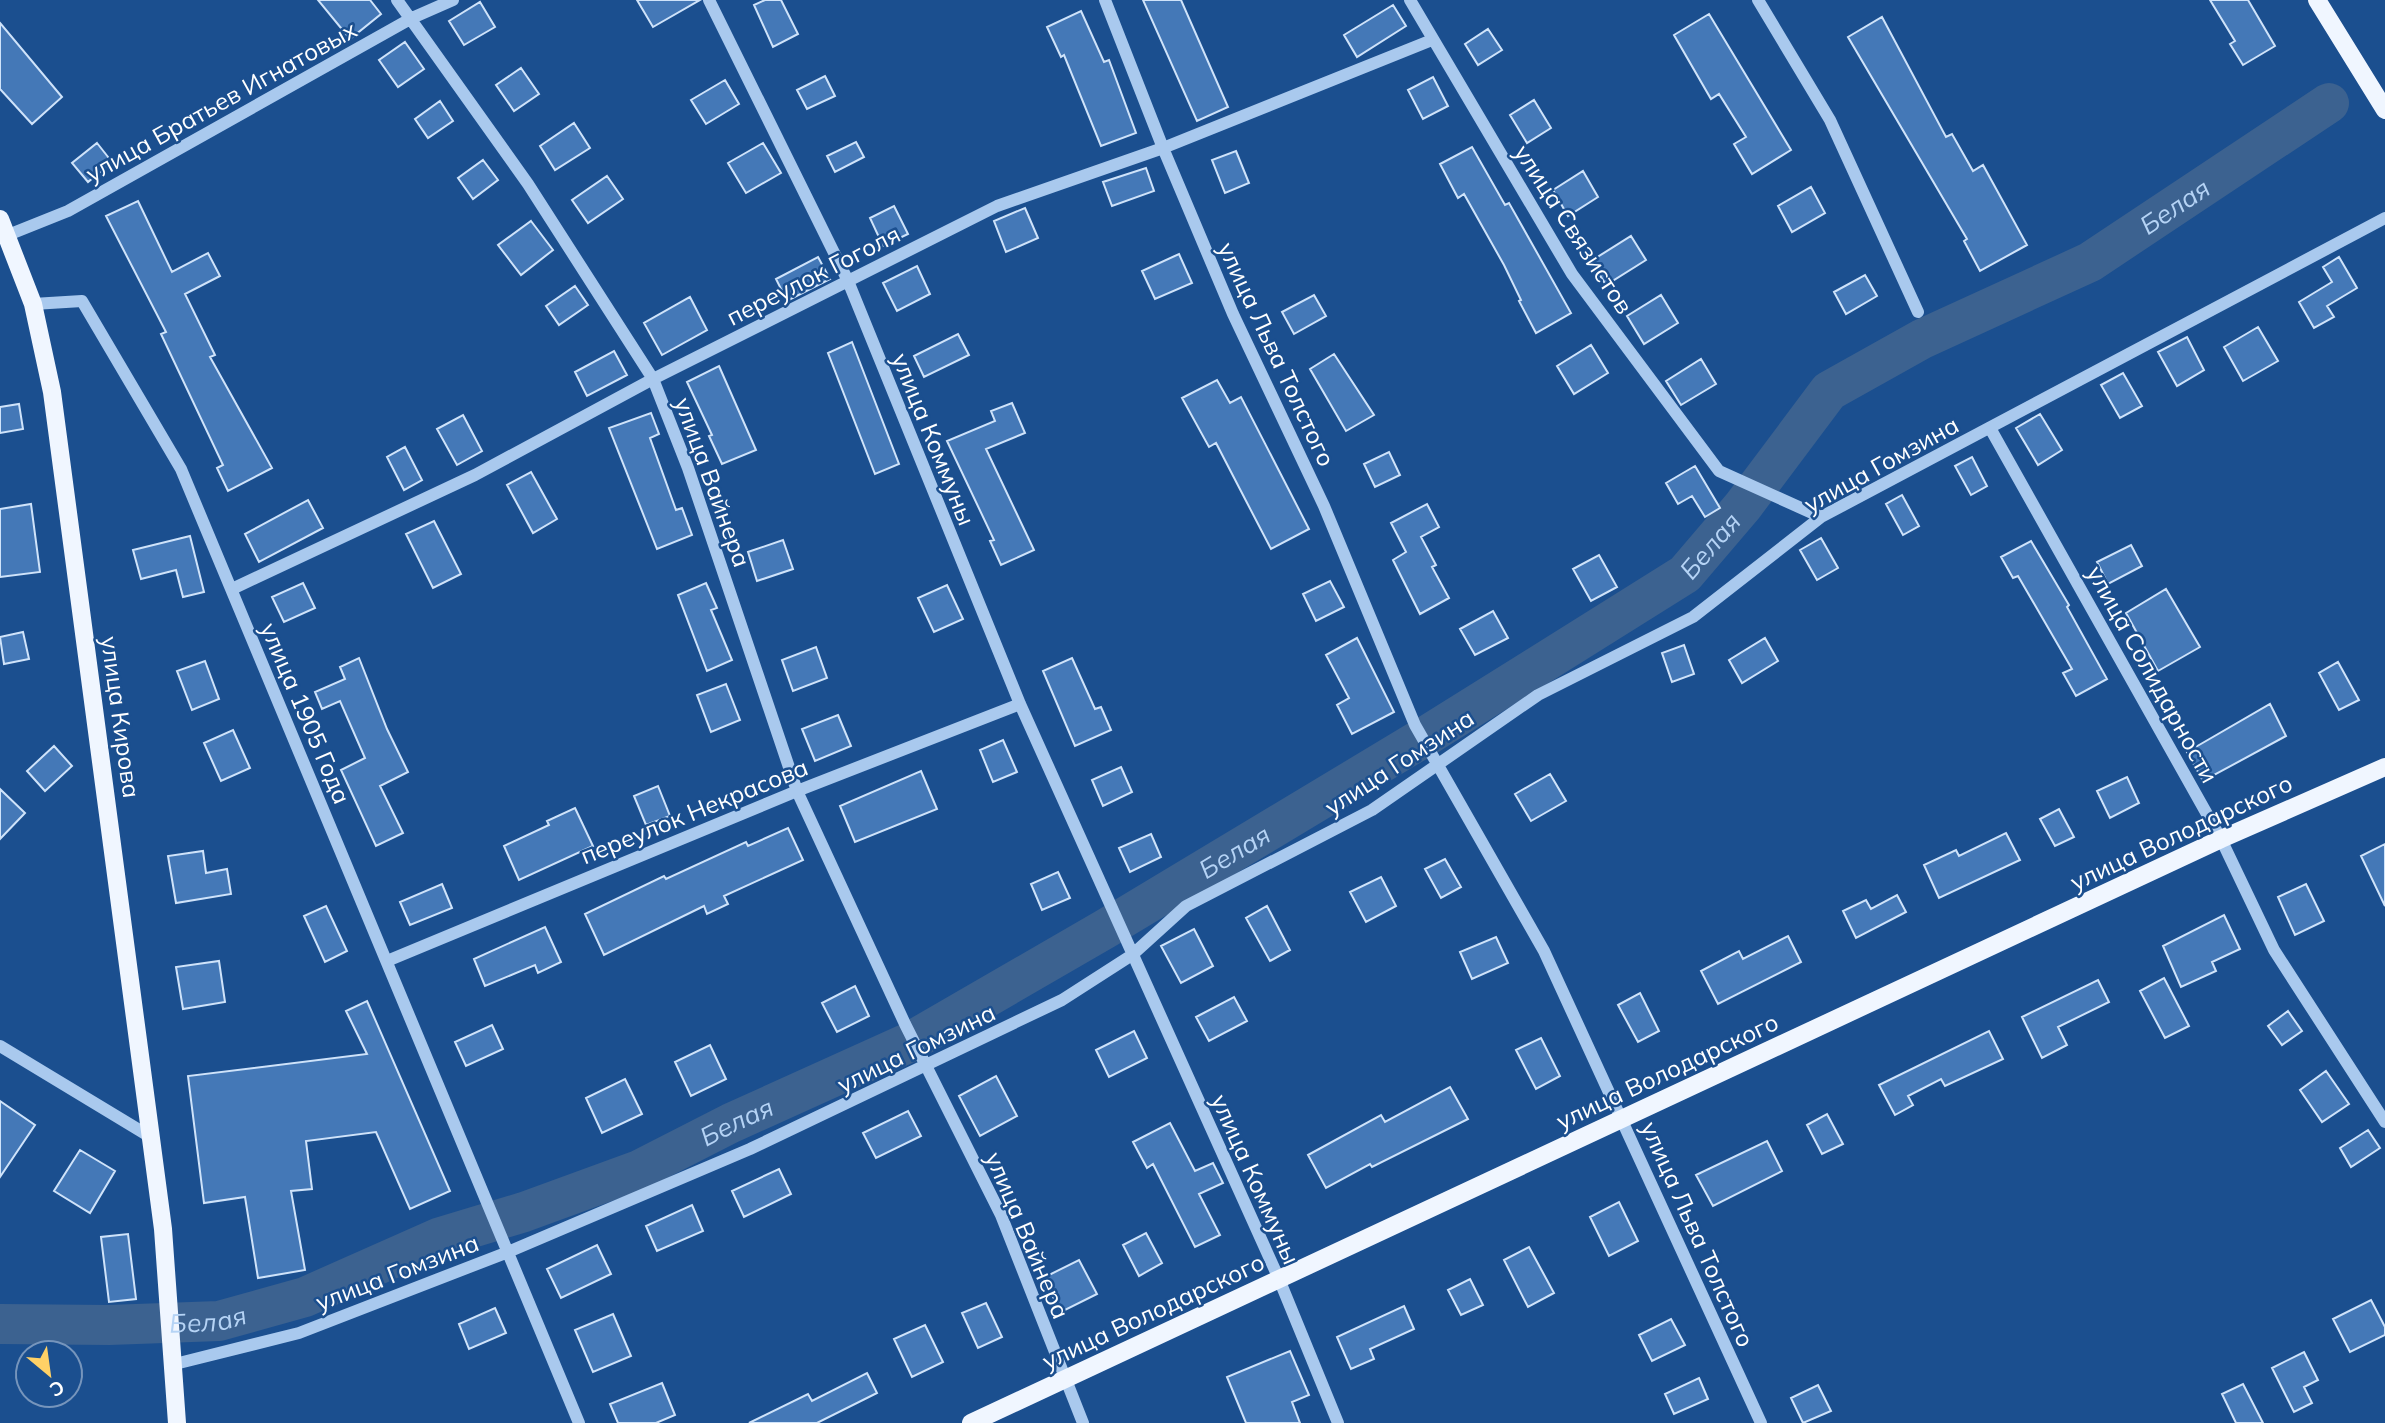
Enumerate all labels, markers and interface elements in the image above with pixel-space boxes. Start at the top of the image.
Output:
street label: улица Братьев Игнатовых [80,14,362,188]
street label: улица Связистов [1508,139,1640,319]
water label: Белая [2133,171,2216,241]
street label: переулок Гоголя [721,218,905,332]
street label: улица Льва Толстого [1212,237,1342,471]
street label: улица Коммуны [886,348,982,530]
street label: улица Вайнера [668,393,758,571]
street label: улица Гомзина [1798,409,1964,519]
water label: Белая [1672,505,1747,586]
street label: улица Солидарности [2081,560,2225,788]
street label: улица 1905 Года [254,618,358,808]
street label: улица Кирова [95,634,147,800]
street label: улица Гомзина [1319,703,1479,821]
street label: переулок Некрасова [576,752,812,870]
street label: улица Володарского [2065,767,2297,897]
water label: Белая [1192,817,1276,885]
street label: улица Гомзина [832,997,1000,1099]
street label: улица Володарского [1551,1006,1783,1136]
street label: улица Коммуны [1205,1089,1307,1269]
water label: Белая [694,1090,778,1153]
street label: улица Льва Толстого [1635,1116,1761,1352]
street label: улица Вайнера [979,1147,1077,1323]
street label: улица Гомзина [311,1227,483,1317]
street label: улица Володарского [1037,1246,1269,1376]
water label: Белая [169,1298,250,1339]
north arrow [14,1339,84,1409]
text: С [46,1375,69,1403]

